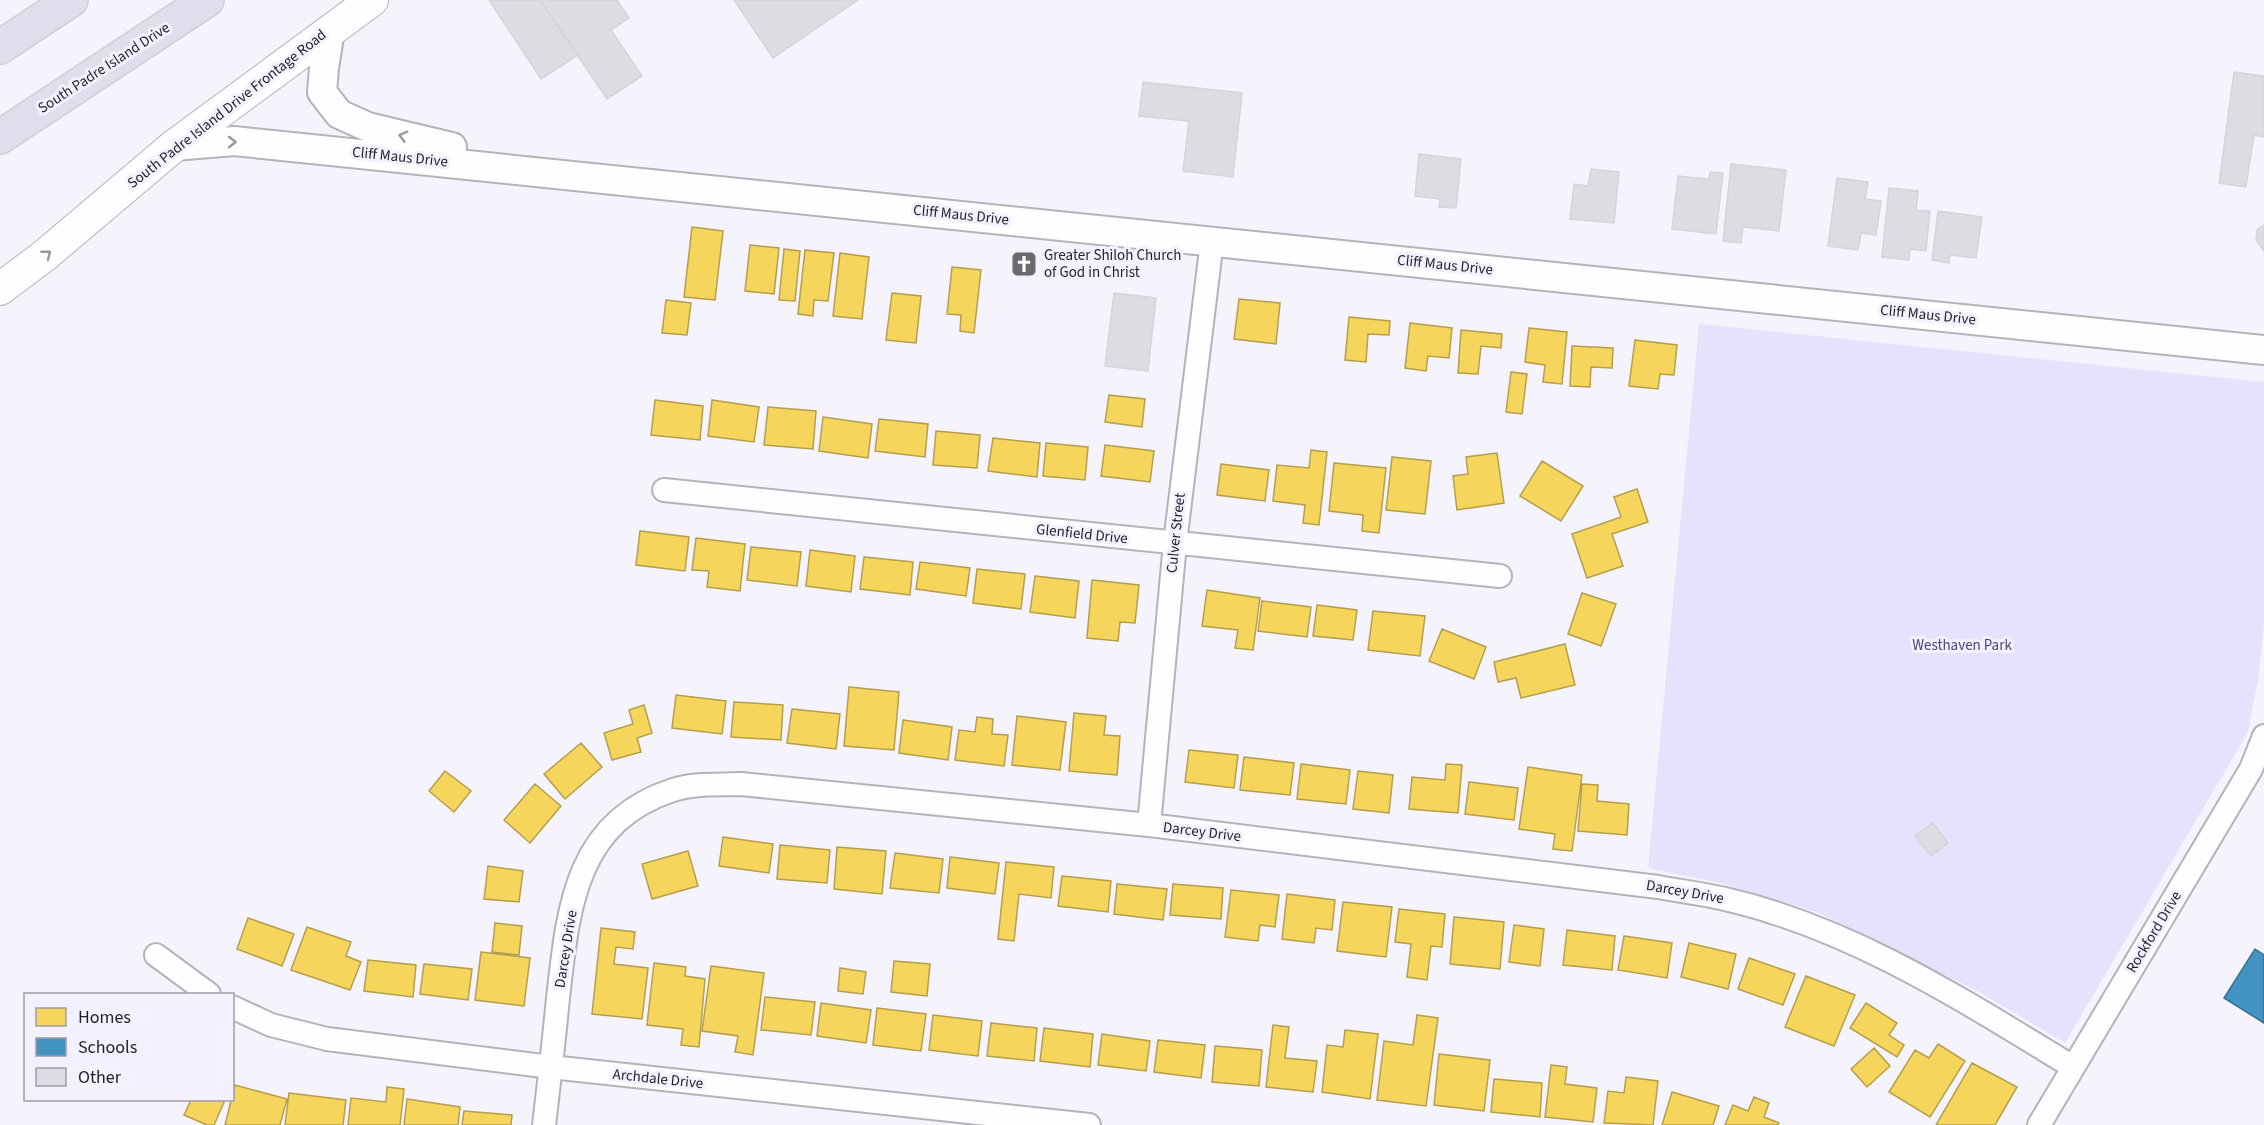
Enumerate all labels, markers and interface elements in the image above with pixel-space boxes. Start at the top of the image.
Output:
street label: South Padre Island Drive [34,17,174,119]
street label: South Padre Island Drive Frontage Road [123,25,331,193]
one-way arrow [398,131,409,143]
one-way arrow [228,136,237,148]
street label: Cliff Maus Drive [351,142,449,172]
street label: Cliff Maus Drive [912,200,1010,230]
place label: Greater Shiloh Church of God in Christ [1044,245,1181,283]
church icon: Greater Shiloh Church of God in Christ [1009,249,1039,279]
one-way arrow [40,250,51,261]
street label: Cliff Maus Drive [1396,250,1494,280]
street label: Cliff Maus Drive [1879,300,1977,330]
street label: Culver Street [1161,492,1191,574]
street label: Glenfield Drive [1035,519,1129,549]
park label: Westhaven Park [1912,635,2012,656]
street label: Darcey Drive [1162,817,1242,847]
street label: Darcey Drive [1645,875,1725,909]
street label: Rockford Drive [2121,887,2187,977]
street label: Darcey Drive [549,909,583,989]
legend [24,993,234,1101]
text: Homes [78,1005,131,1030]
text: Schools [78,1035,137,1060]
street label: Archdale Drive [612,1064,704,1094]
text: Other [78,1065,122,1090]

